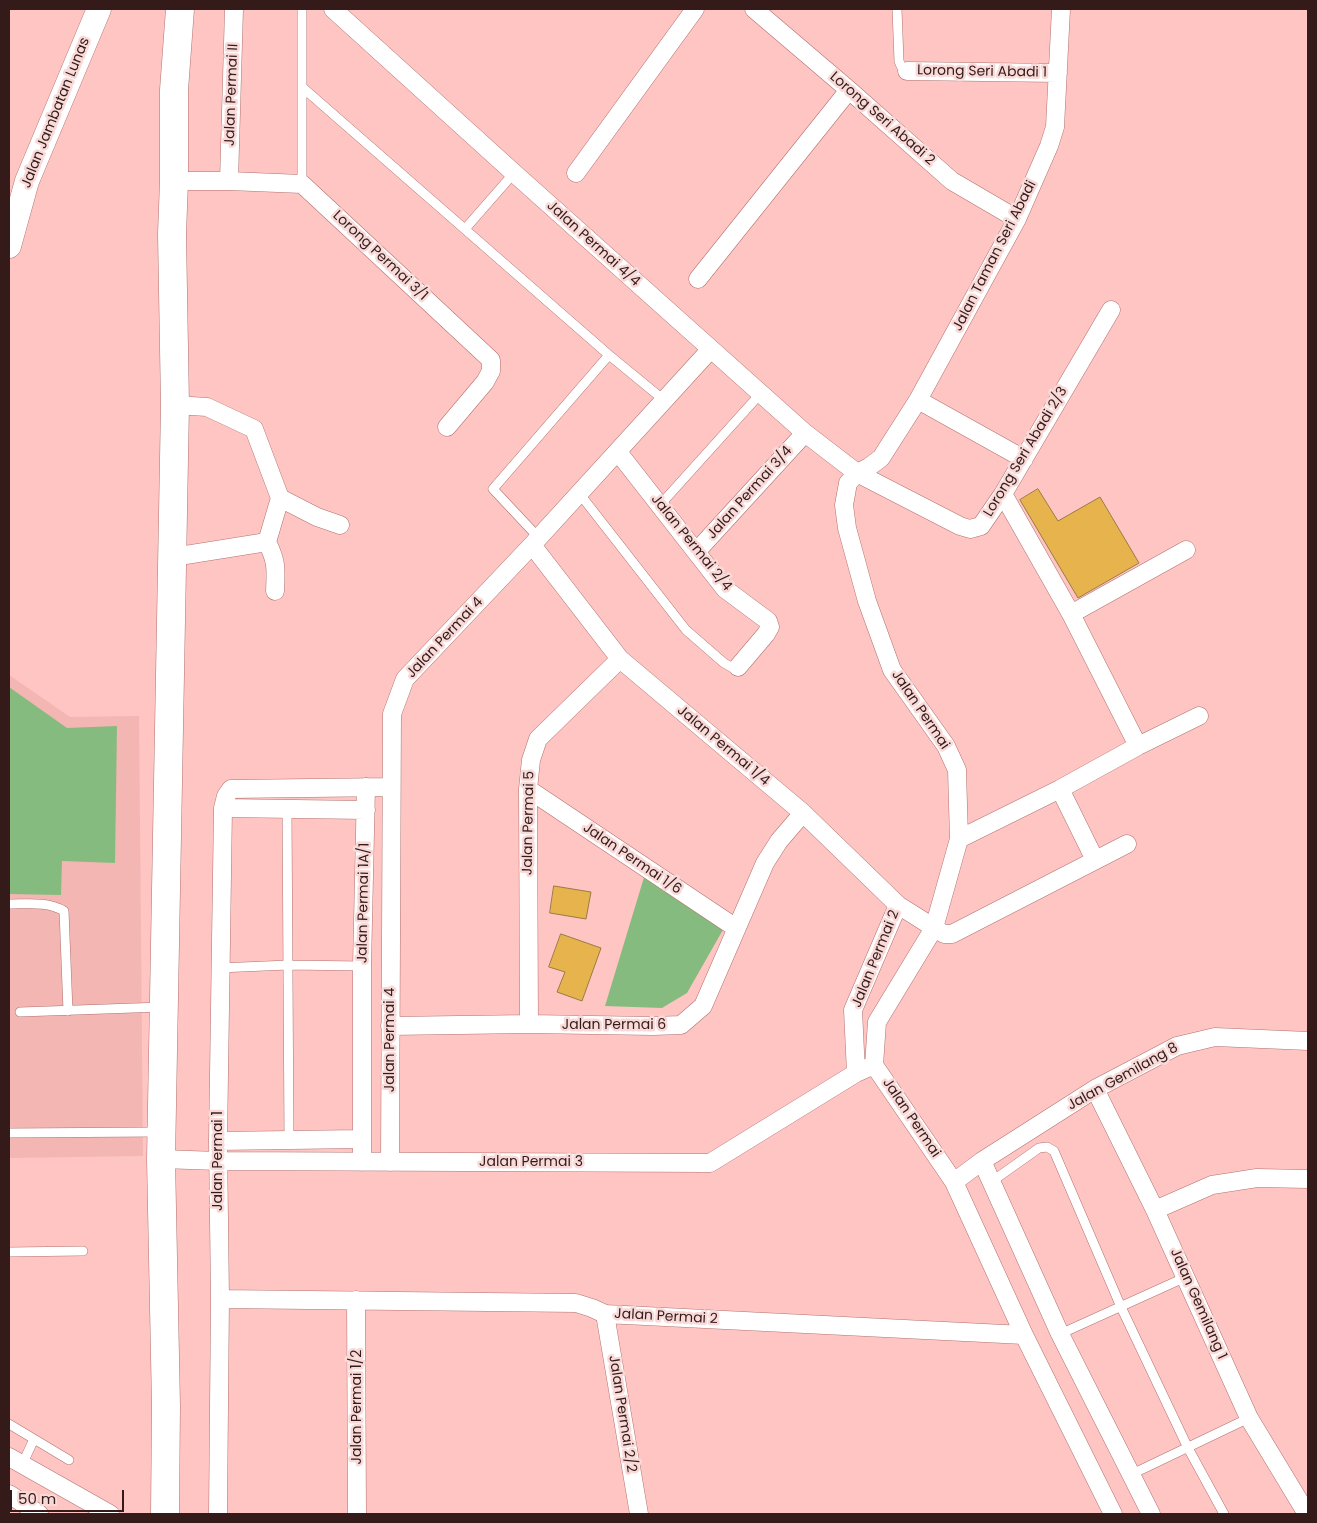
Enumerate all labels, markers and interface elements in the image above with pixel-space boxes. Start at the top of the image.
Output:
street label: Jalan Jambatan Lunas [18,35,94,191]
street label: Jalan Permai II [222,44,242,146]
street label: Lorong Seri Abadi 1 [917,62,1047,82]
street label: Lorong Seri Abadi 2 [826,69,938,169]
street label: Jalan Taman Seri Abadi [950,178,1040,334]
street label: Jalan Permai 4/4 [543,198,643,290]
street label: Lorong Permai 3/1 [329,208,431,304]
street label: Lorong Seri Abadi 2/3 [981,384,1071,520]
street label: Jalan Permai 3/4 [704,443,796,543]
street label: Jalan Permai 2/4 [647,491,735,595]
street label: Jalan Permai 4 [403,594,487,682]
street label: Jalan Permai [887,667,953,753]
street label: Jalan Permai 1/4 [673,702,773,790]
street label: Jalan Permai 5 [520,771,538,875]
street label: Jalan Permai 1/6 [579,820,685,898]
street label: Jalan Permai 1A/1 [355,843,373,963]
street label: Jalan Permai 2 [849,908,903,1010]
street label: Jalan Permai 4 [382,988,398,1092]
street label: Jalan Permai 6 [562,1017,666,1033]
street label: Jalan Gemilang 8 [1065,1040,1181,1114]
street label: Jalan Permai [878,1075,944,1161]
street label: Jalan Permai 1 [210,1111,226,1211]
street label: Jalan Permai 3 [479,1154,583,1170]
street label: Jalan Gemilang 1 [1166,1246,1230,1362]
street label: Jalan Permai 2 [614,1306,718,1328]
street label: Jalan Permai 1/2 [349,1350,365,1464]
street label: Jalan Permai 2/2 [604,1354,640,1474]
scale bar [12,1480,126,1512]
text: 50 m [18,1488,56,1509]

